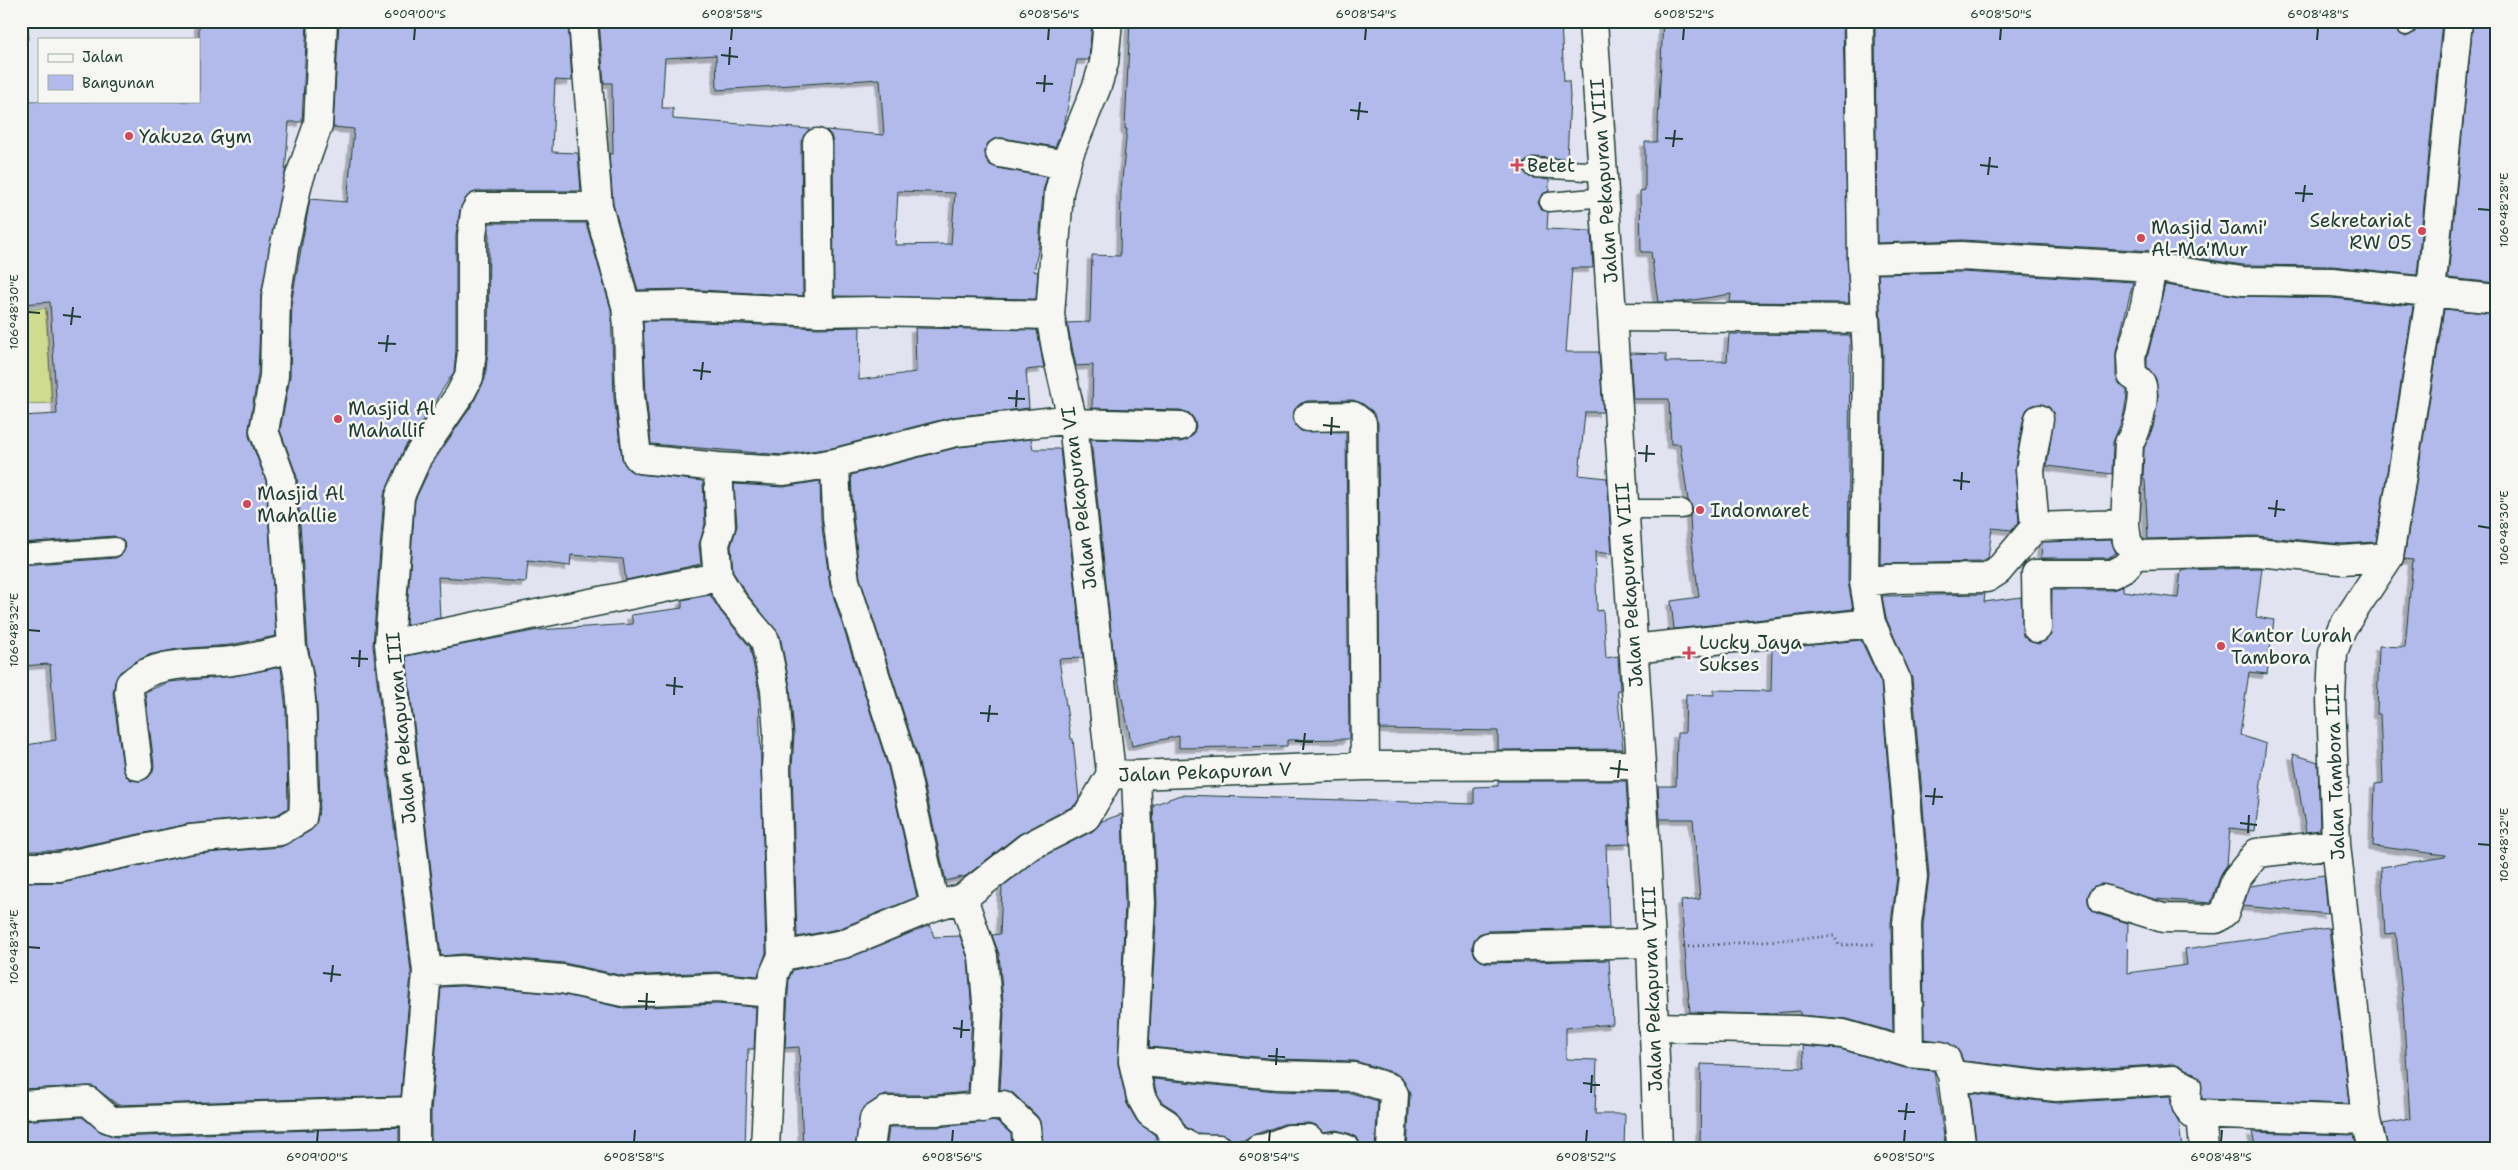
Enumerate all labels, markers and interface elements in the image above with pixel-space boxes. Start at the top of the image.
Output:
text: 6°09'00"S [384,6,446,22]
text: 6°08'58"S [702,6,763,22]
text: 6°08'56"S [1019,6,1080,22]
text: 6°08'54"S [1336,6,1397,22]
text: 6°08'52"S [1654,6,1715,22]
text: 6°08'50"S [1970,6,2032,22]
text: 6°08'48"S [2287,6,2349,22]
legend [38,38,200,102]
text: Jalan [82,47,123,67]
text: Bangunan [82,73,154,93]
street label: Jalan Pekapuran VIII [1584,78,1624,284]
place label: Yakuza Gym [139,124,252,149]
marker: Yakuza Gym [123,130,135,142]
place label: Betet [1527,153,1575,178]
marker: Betet [1511,159,1523,171]
text: 106°48'28"E [2496,172,2512,248]
place label: Sekretariat RW 05 [2309,208,2412,255]
place label: Masjid Jami' Al-Ma'Mur [2151,215,2268,262]
marker: Sekretariat RW 05 [2416,225,2428,237]
marker: Masjid Jami' Al-Ma'Mur [2135,232,2147,244]
text: 106°48'30"E [6,274,22,350]
place label: Masjid Al Mahallif [348,396,435,443]
street label: Jalan Pekapuran VI [1055,405,1103,591]
marker: Masjid Al Mahallif [332,413,344,425]
place label: Masjid Al Mahallie [257,481,344,528]
street label: Jalan Pekapuran VIII [1609,482,1649,688]
text: 106°48'30"E [2496,490,2512,566]
marker: Masjid Al Mahallie [241,498,253,510]
place label: Indomaret [1710,498,1810,523]
marker: Indomaret [1694,504,1706,516]
text: 106°48'32"E [6,593,22,667]
place label: Kantor Lurah Tambora [2231,623,2352,670]
place label: Lucky Jaya Sukses [1699,630,1802,677]
street label: Jalan Pekapuran III [380,631,422,825]
marker: Kantor Lurah Tambora [2215,640,2227,652]
marker: Lucky Jaya Sukses [1683,647,1695,659]
street label: Jalan Tambora III [2319,683,2351,861]
street label: Jalan Pekapuran V [1118,756,1292,788]
text: 106°48'32"E [2496,808,2512,882]
street label: Jalan Pekapuran VIII [1636,886,1668,1092]
text: 106°48'34"E [6,909,22,985]
text: 6°09'00"S [286,1149,348,1165]
text: 6°08'58"S [604,1149,665,1165]
text: 6°08'56"S [922,1149,983,1165]
text: 6°08'54"S [1239,1149,1300,1165]
text: 6°08'52"S [1556,1149,1617,1165]
text: 6°08'50"S [1873,1149,1935,1165]
text: 6°08'48"S [2190,1149,2252,1165]

